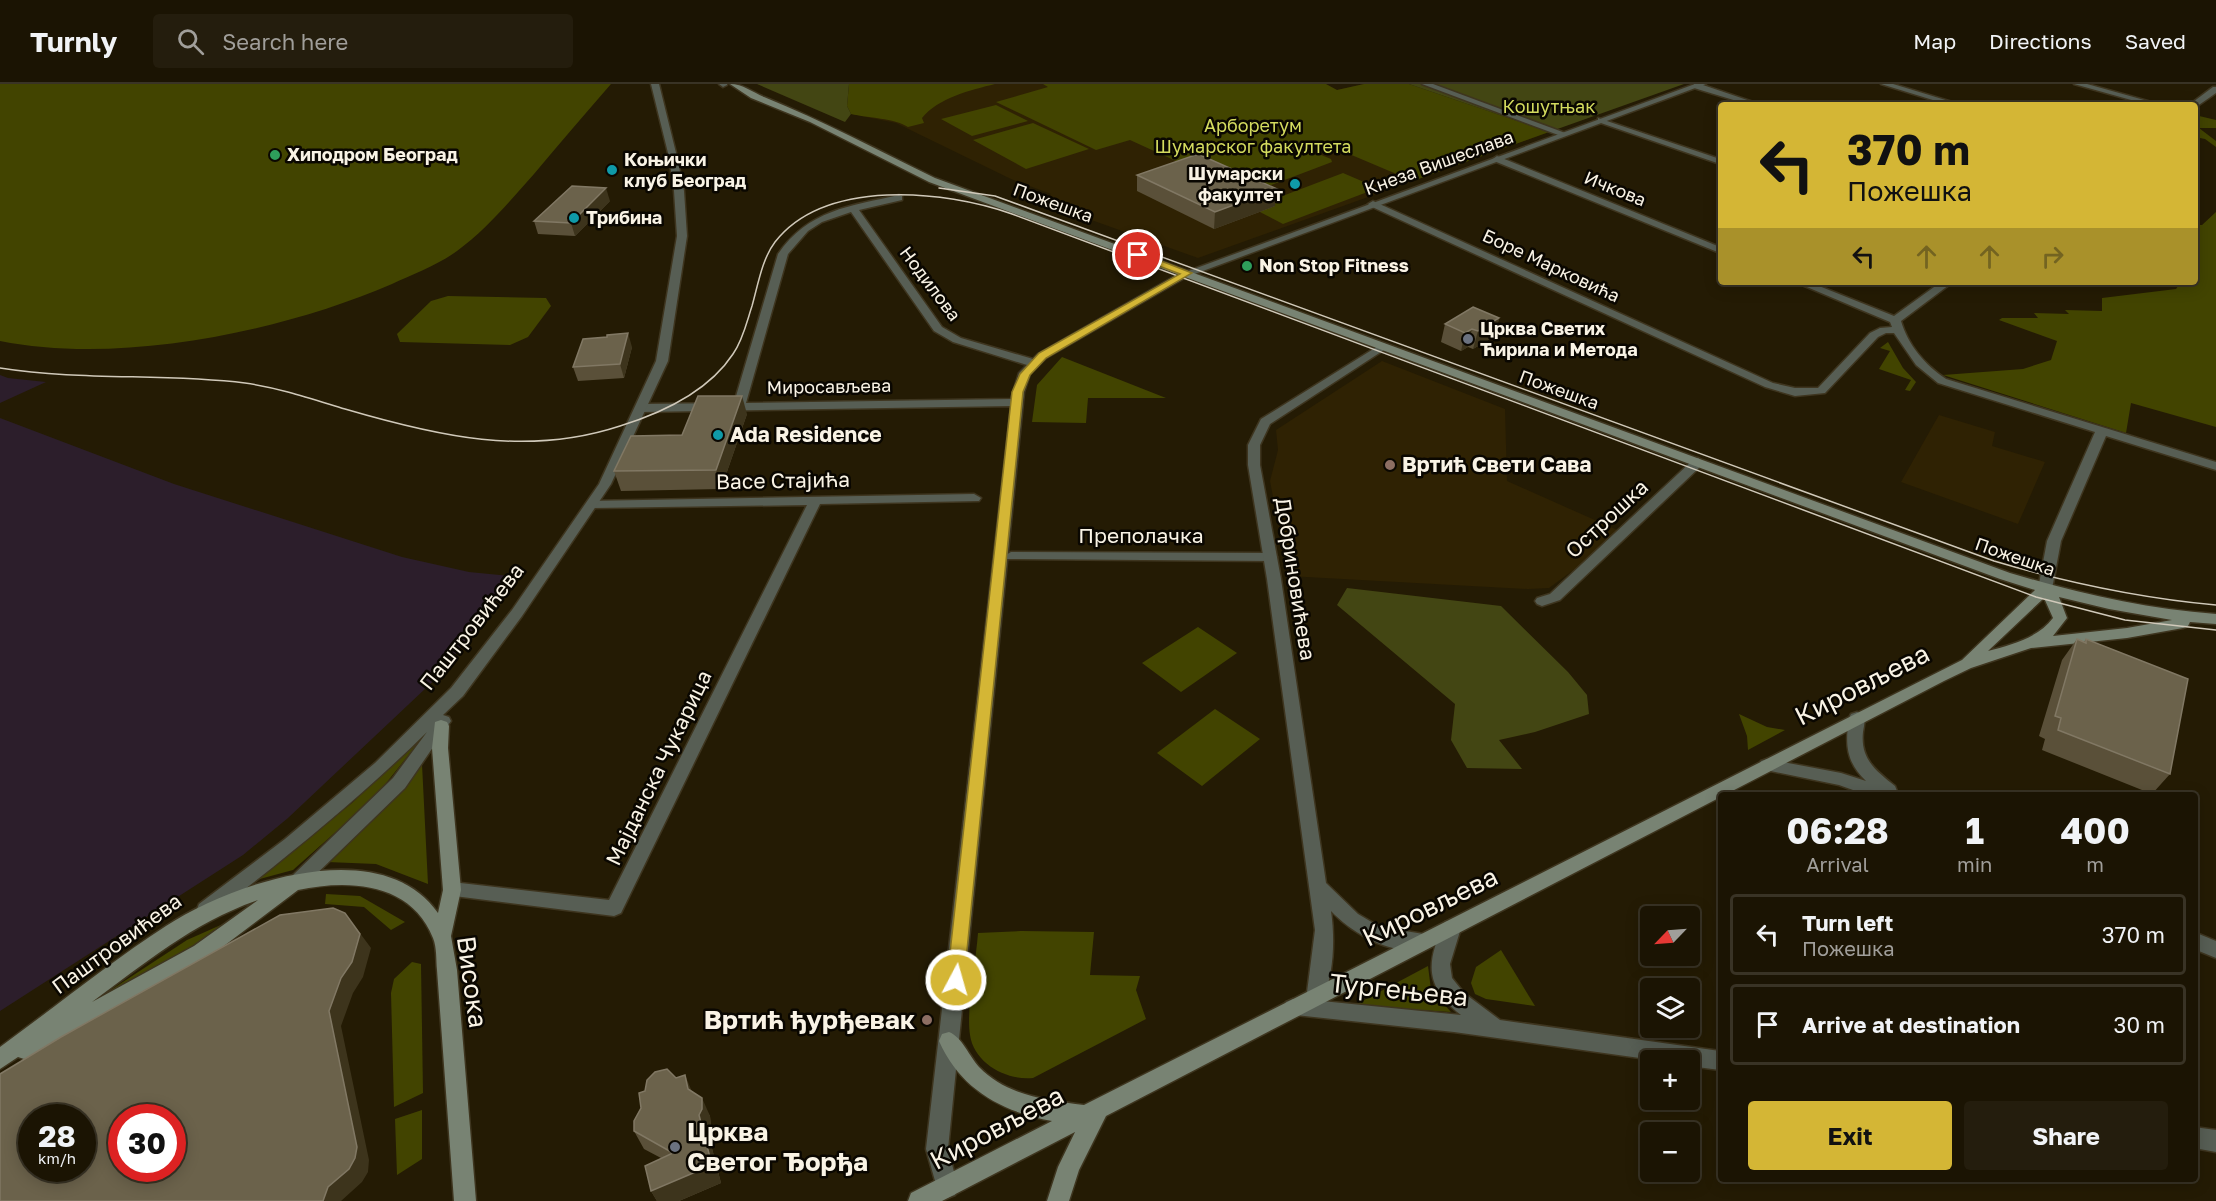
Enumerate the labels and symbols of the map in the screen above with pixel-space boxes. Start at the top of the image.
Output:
park label: Кошутњак [1502,95,1596,117]
park label: Арборетум Шумарског факултета [1155,114,1351,157]
street label: Кнеза Вишеслава [1361,125,1516,199]
place label: Хиподром Београд [287,143,458,165]
marker: Хиподром Београд [268,148,282,162]
place label: Коњички клуб Београд [624,148,746,191]
place label: Шумарски факултет [1188,162,1283,205]
marker: Коњички клуб Београд [605,163,619,177]
street label: Ичкова [1581,166,1650,210]
street label: Пожешка [1010,177,1096,227]
marker: Шумарски факултет [1288,177,1302,191]
place label: Трибина [586,206,662,228]
marker: Трибина [567,211,581,225]
street label: Боре Марковића [1479,224,1623,307]
pin [1112,229,1163,280]
street label: Нодилова [896,242,966,325]
place label: Non Stop Fitness [1259,254,1409,276]
marker: Non Stop Fitness [1240,259,1254,273]
place label: Црква Светих Ћирила и Метода [1480,317,1638,360]
marker: Црква Светих Ћирила и Метода [1461,332,1475,346]
street label: Пожешка [1516,364,1602,414]
street label: Миросављева [767,374,891,398]
place label: Ada Residence [730,421,882,447]
marker: Ada Residence [711,428,725,442]
place label: Вртић Свети Сава [1402,451,1592,477]
marker: Вртић Свети Сава [1383,458,1397,472]
street label: Васе Стајића [716,466,850,494]
street label: Острошка [1560,473,1653,563]
street label: Добриновићева [1270,495,1322,662]
street label: Преполачка [1078,522,1204,548]
street label: Пожешка [1972,532,2058,580]
street label: Паштровићева [414,558,529,695]
street label: Кировљева [1789,637,1934,732]
street label: Мајданска Чукарица [600,666,717,869]
street label: Кировљева [1357,860,1503,953]
street label: Паштровићева [46,887,186,999]
north arrow [1640,906,1700,966]
street label: Висока [451,934,494,1030]
position arrow [924,948,988,1012]
street label: Тургењева [1328,967,1470,1012]
place label: Вртић ђурђевак [704,1004,915,1035]
marker: Вртић ђурђевак [920,1013,934,1027]
street label: Кировљева [925,1079,1069,1176]
speed limit sign: 30 [108,1104,186,1182]
place label: Црква Светог Ђорђа [687,1116,868,1177]
marker: Црква Светог Ђорђа [668,1140,682,1154]

